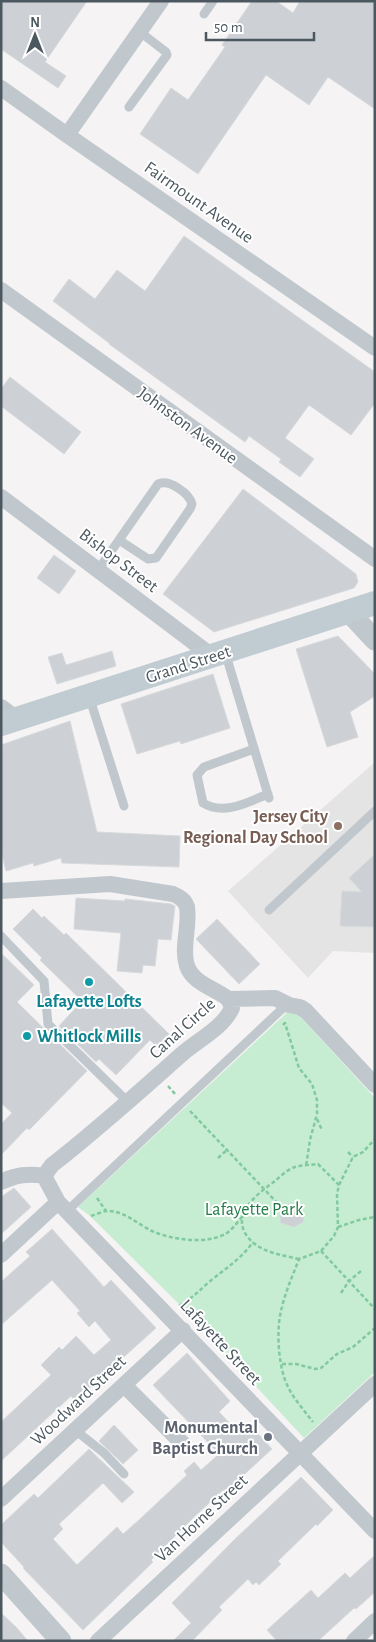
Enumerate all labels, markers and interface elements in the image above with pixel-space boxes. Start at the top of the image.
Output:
north arrow [10,10,60,60]
scale bar [206,10,314,42]
text: N [30,16,40,30]
text: 50 m [214,20,243,35]
street label: Fairmount Avenue [141,159,256,247]
street label: Johnston Avenue [134,384,240,468]
street label: Bishop Street [76,526,161,596]
street label: Grand Street [144,643,233,687]
place label: Jersey City Regional Day School [183,808,329,847]
marker: Jersey City Regional Day School [332,820,344,832]
marker: Lafayette Lofts [83,976,95,988]
place label: Lafayette Lofts [36,993,142,1011]
street label: Canal Circle [146,995,219,1063]
place label: Whitlock Mills [37,1028,141,1046]
marker: Whitlock Mills [21,1030,33,1042]
park label: Lafayette Park [205,1201,304,1219]
street label: Lafayette Street [176,1296,264,1389]
street label: Woodward Street [28,1352,130,1449]
place label: Monumental Baptist Church [152,1419,258,1458]
marker: Monumental Baptist Church [262,1431,274,1443]
street label: Van Horne Street [152,1471,251,1566]

